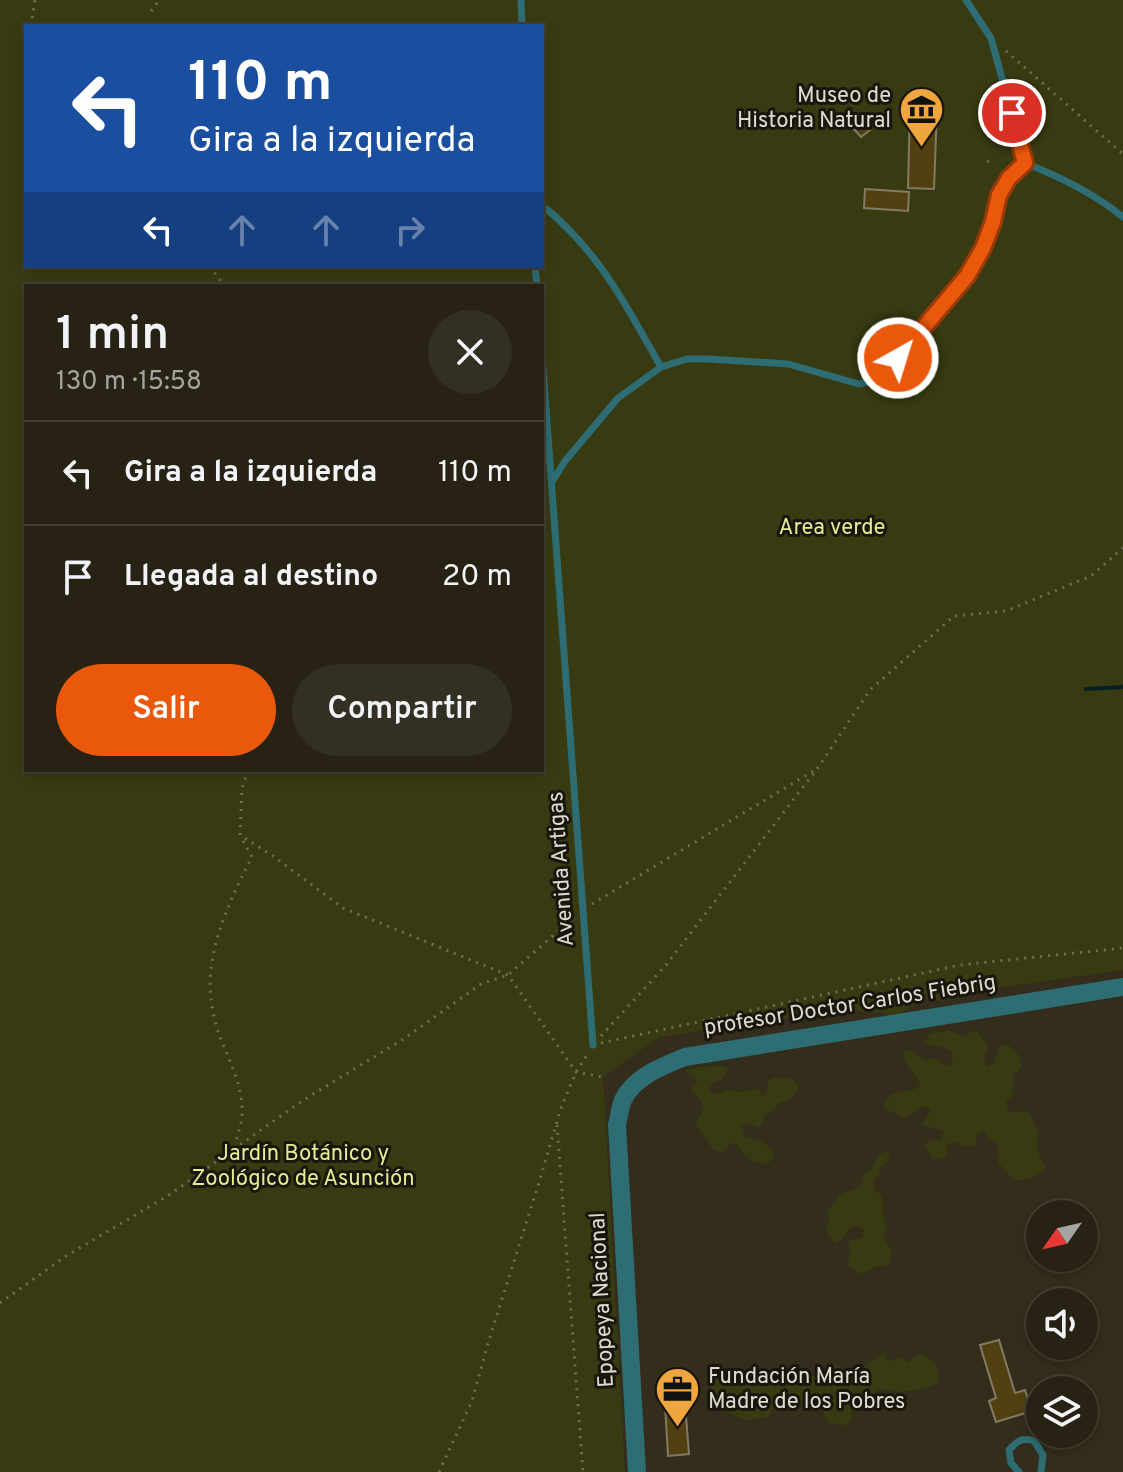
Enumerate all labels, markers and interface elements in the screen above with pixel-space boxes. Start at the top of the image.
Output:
text: 110 m [188,50,333,120]
icon: left [56,56,160,160]
pin [978,79,1046,147]
place label: Museo de Historia Natural [737,83,891,135]
museum icon: Museo de Historia Natural [898,85,946,148]
icon: arrive [990,91,1034,135]
text: Gira a la izquierda [188,119,475,165]
icon: left [136,208,180,252]
icon: ahead [220,208,264,252]
icon: ahead [304,208,348,252]
icon: right [388,208,432,252]
text: 1 min [56,306,169,366]
button: close [428,310,512,394]
position arrow [856,316,940,400]
text: 130 m · 15:58 [56,366,202,399]
icon: left [56,451,100,495]
text: Gira a la izquierda [124,455,377,492]
text: 110 m [438,455,512,492]
park label: Area verde [779,515,885,542]
icon: arrive [56,555,100,599]
text: Llegada al destino [124,559,378,596]
text: 20 m [442,559,512,596]
button: Salir [56,664,276,756]
button: Compartir [292,664,512,756]
street label: Avenida Artigas [543,791,581,947]
street label: profesor Doctor Carlos Fiebrig [702,970,998,1042]
park label: Jardín Botánico y Zoológico de Asunción [191,1141,415,1193]
north arrow [1026,1200,1098,1272]
map controls [1026,1200,1098,1448]
street label: Epopeya Nacional [585,1212,621,1388]
button: sound [1026,1288,1098,1360]
place label: Fundación María Madre de los Pobres [708,1364,905,1416]
office icon: Fundación María Madre de los Pobres [653,1366,701,1429]
button: layers [1026,1376,1098,1448]

